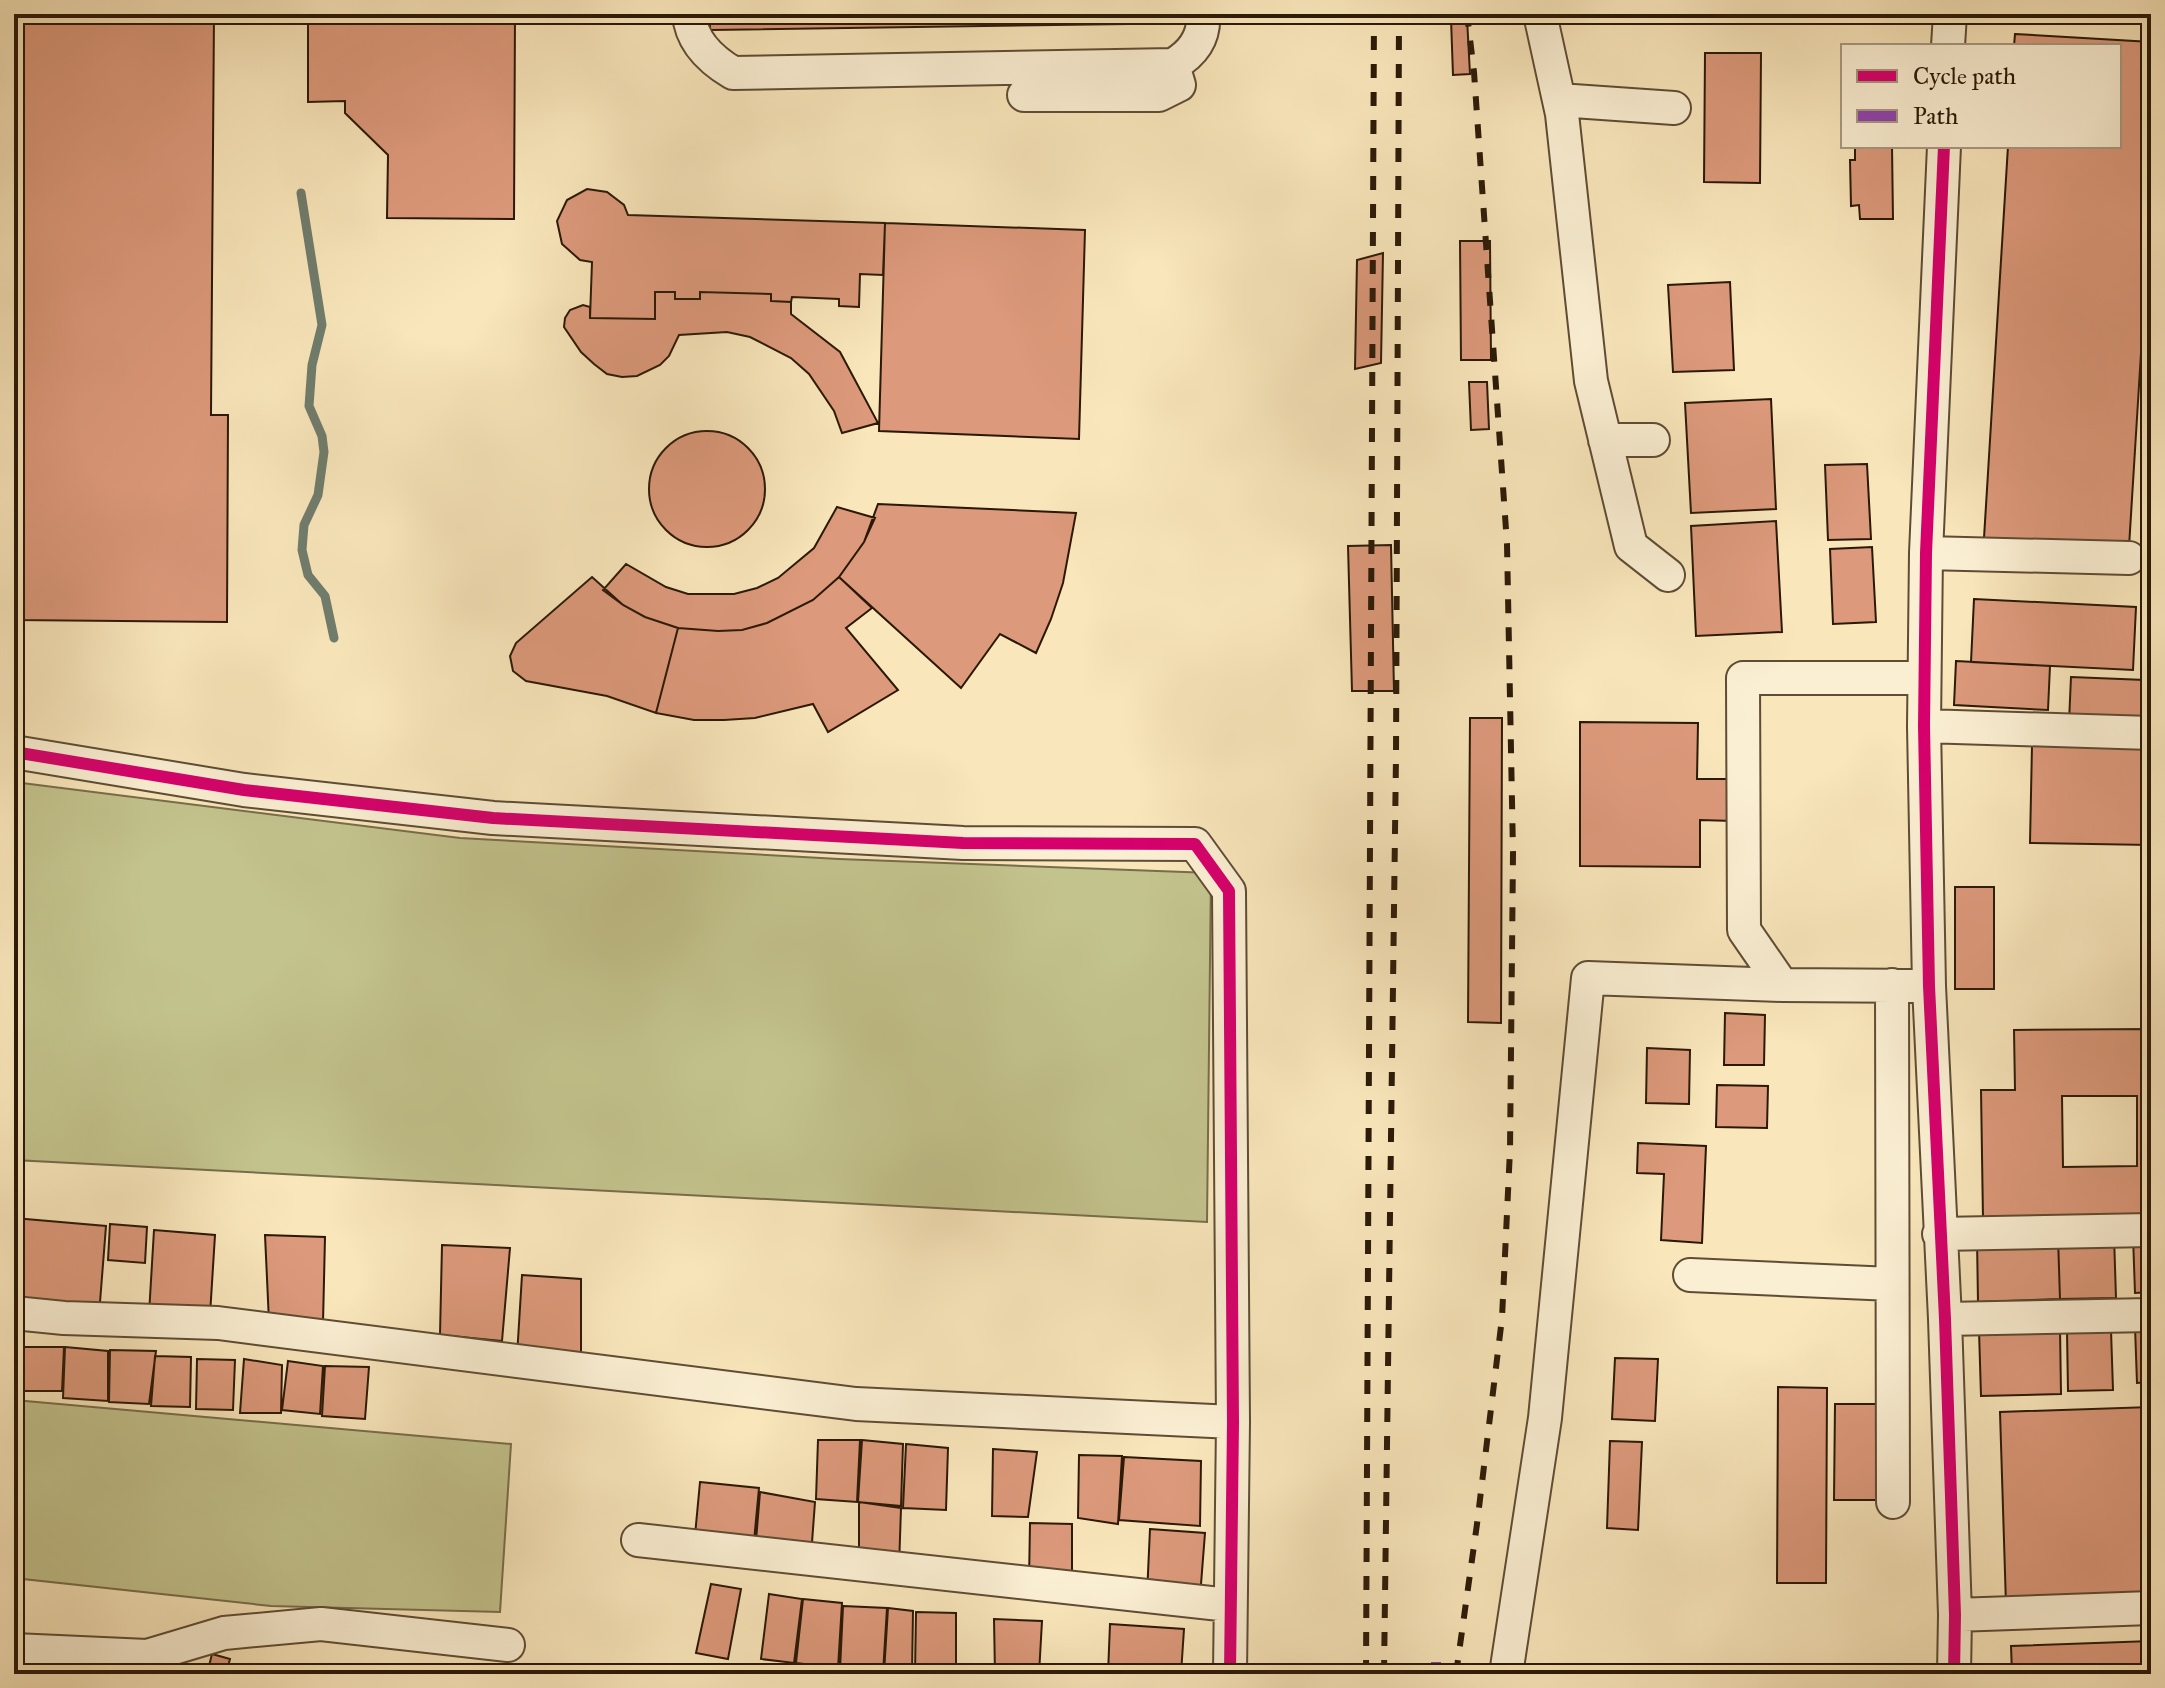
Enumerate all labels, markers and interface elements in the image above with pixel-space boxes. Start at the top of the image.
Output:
legend [1841,44,2121,148]
text: Cycle path [1913,61,2016,91]
text: Path [1913,101,1958,131]

